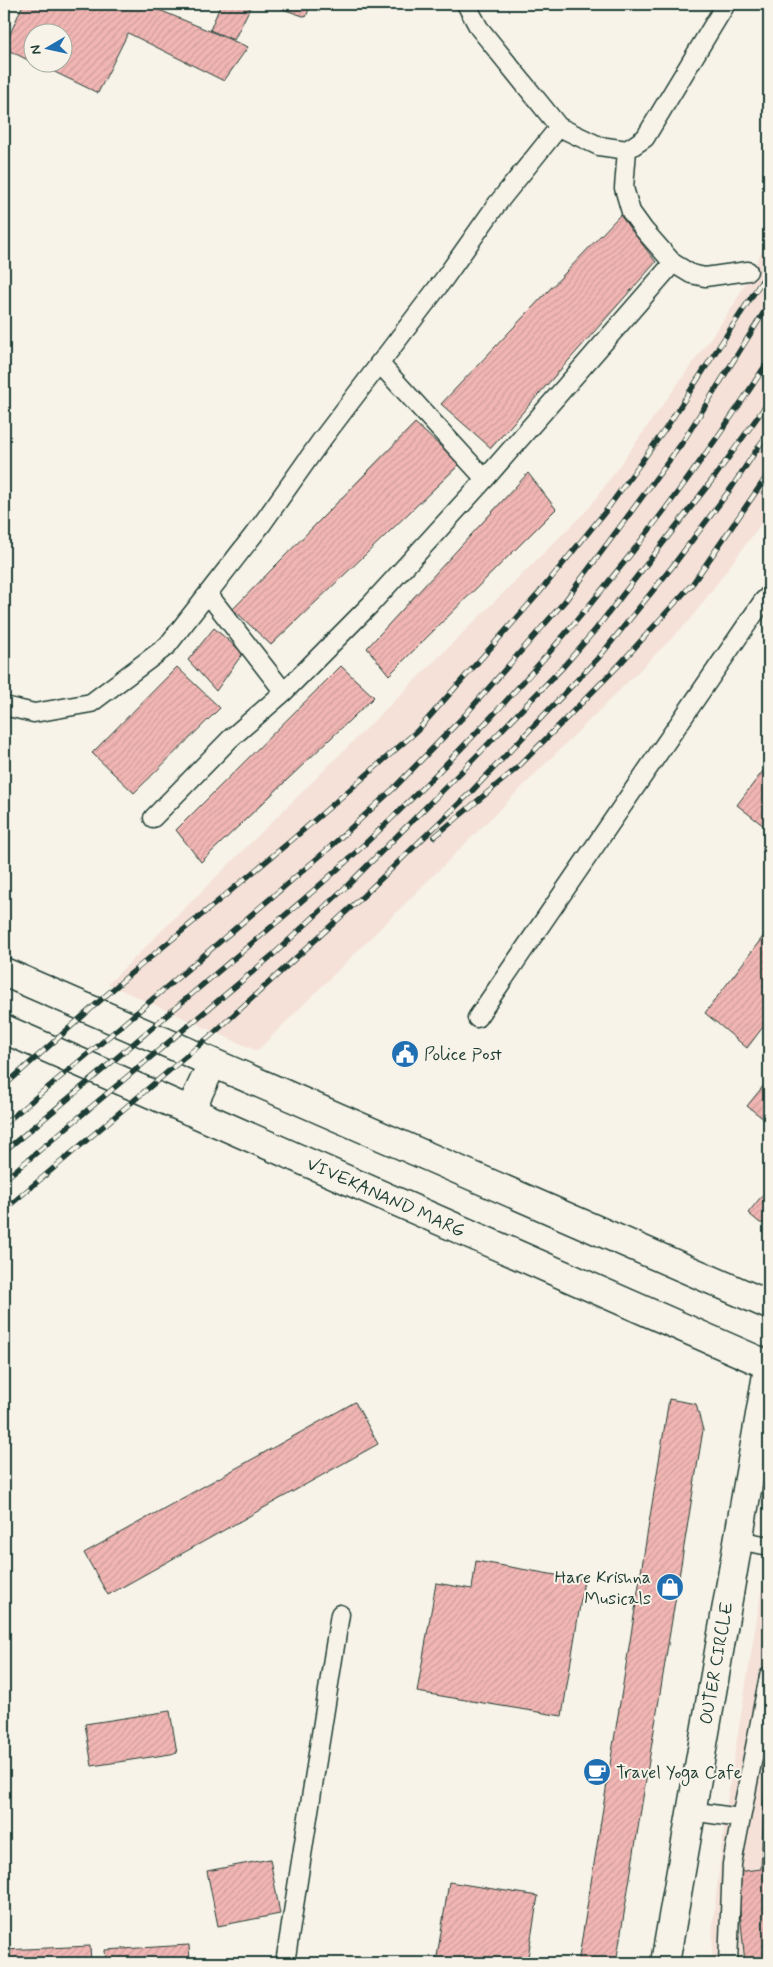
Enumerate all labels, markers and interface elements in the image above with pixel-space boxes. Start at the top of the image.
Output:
north arrow [22,22,72,72]
text: N [27,44,46,56]
public building icon: Police Post [390,1039,420,1069]
place label: Police Post [424,1043,502,1067]
street label: VIVEKANAND MARG [303,1152,469,1244]
place label: Hare Krishna Musicals [555,1566,651,1611]
shop icon: Hare Krishna Musicals [655,1572,685,1602]
street label: OUTER CIRCLE [694,1600,740,1726]
cafe icon: Travel Yoga Cafe [582,1757,612,1787]
place label: Travel Yoga Cafe [616,1761,742,1786]

